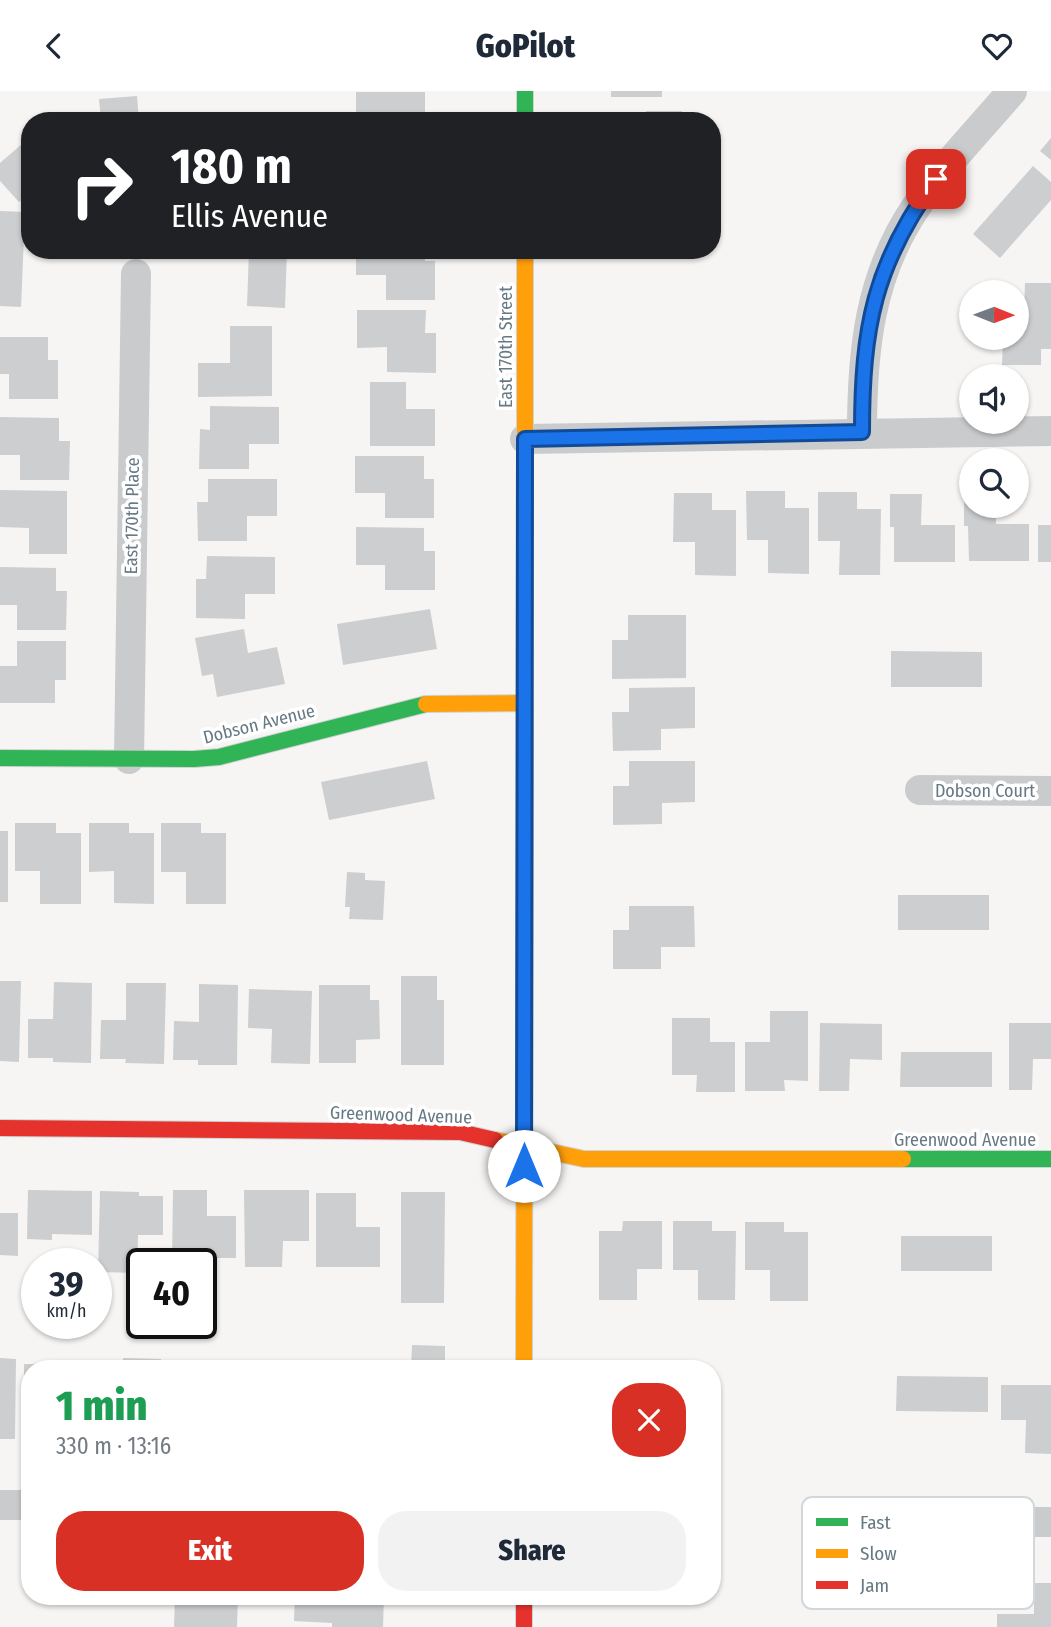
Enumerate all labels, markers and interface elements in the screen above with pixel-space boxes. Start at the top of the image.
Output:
icon: back [35,27,73,65]
text: GoPilot [476,27,575,65]
icon: heart [978,27,1016,65]
text: 180 m [171,137,292,196]
icon: right [56,140,147,231]
pin [906,149,966,209]
icon: arrive [917,160,955,198]
text: Ellis Avenue [171,197,328,235]
north arrow [959,280,1029,350]
map controls [959,280,1029,518]
street label: East 170th Street [495,286,517,408]
button: sound [959,364,1029,434]
button: search [959,448,1029,518]
street label: East 170th Place [120,457,144,575]
street label: Dobson Avenue [201,699,317,749]
street label: Dobson Court [935,780,1035,802]
street label: Greenwood Avenue [330,1102,472,1128]
position arrow [487,1129,561,1203]
street label: Greenwood Avenue [894,1129,1036,1151]
speed limit sign: 40 [126,1248,217,1339]
text: 39 [49,1263,84,1305]
text: km/h [46,1300,87,1322]
text: 1 min [56,1381,147,1431]
button: close [612,1383,686,1457]
text: 330 m · 13:16 [56,1432,171,1460]
legend [802,1497,1034,1609]
button: Exit [56,1511,364,1591]
button: Share [378,1511,686,1591]
text: Fast [860,1511,891,1534]
text: Slow [860,1542,897,1565]
text: Jam [860,1574,889,1597]

